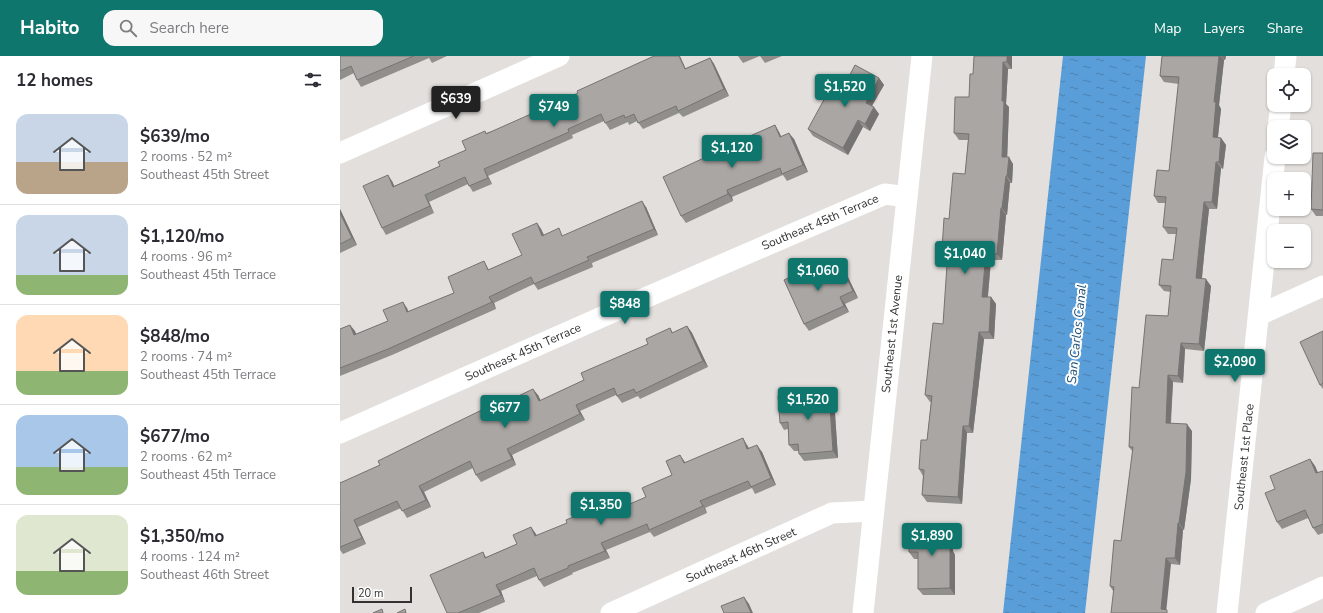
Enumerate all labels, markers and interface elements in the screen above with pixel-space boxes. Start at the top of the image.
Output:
search box [103,10,383,46]
text: Habito [20,15,79,41]
icon: search [117,17,139,39]
text: Search here [149,18,229,38]
text: Map [1154,19,1181,38]
text: Layers [1203,19,1245,38]
text: Share [1267,19,1303,38]
map controls [1267,68,1311,268]
button: locate [1267,68,1311,112]
text: 12 homes [16,69,93,92]
icon: filters [302,69,324,91]
pin: $1,520 [812,74,878,108]
text: $1,520 [824,78,866,96]
pin: $639 [432,86,480,120]
text: $639 [440,90,472,108]
pin: $749 [530,94,578,128]
text: $749 [538,98,570,116]
button: layers [1267,120,1311,164]
text: $639/mo [140,125,210,148]
icon: home [48,130,96,178]
pin: $1,120 [699,135,765,169]
text: $1,120 [711,139,753,157]
text: 2 rooms · 52 m² [140,148,232,166]
text: Southeast 45th Street [140,166,269,184]
button: + [1267,172,1311,216]
street label: Southeast 45th Terrace [759,190,881,254]
button: − [1267,224,1311,268]
text: $1,120/mo [140,225,224,248]
icon: home [48,231,96,279]
pin: $1,040 [932,241,998,275]
text: $1,040 [944,245,986,263]
text: 4 rooms · 96 m² [140,248,232,266]
pin: $1,060 [785,258,851,292]
text: $1,060 [797,262,839,280]
text: Southeast 45th Terrace [140,266,276,284]
street label: Southeast 1st Avenue [878,274,906,394]
water label: San Carlos Canal [1063,283,1091,385]
pin: $848 [601,291,649,325]
text: $848 [609,295,641,313]
street label: Southeast 45th Terrace [462,319,584,385]
text: $848/mo [140,325,210,348]
icon: home [48,331,96,379]
text: 2 rooms · 74 m² [140,348,232,366]
pin: $2,090 [1202,349,1268,383]
text: $2,090 [1214,353,1256,371]
text: Southeast 45th Terrace [140,366,276,384]
pin: $1,520 [775,387,841,421]
text: $1,520 [787,391,829,409]
pin: $677 [481,395,529,429]
text: $677 [489,399,521,417]
street label: Southeast 1st Place [1230,403,1258,511]
text: $677/mo [140,425,210,448]
icon: home [48,431,96,479]
text: 2 rooms · 62 m² [140,448,232,466]
text: Southeast 45th Terrace [140,466,276,484]
pin: $1,350 [568,492,634,526]
text: $1,350 [580,496,622,514]
street label: Southeast 46th Street [683,523,799,586]
pin: $1,890 [899,523,965,557]
text: $1,350/mo [140,525,224,548]
text: $1,890 [911,527,953,545]
icon: home [48,531,96,579]
text: 4 rooms · 124 m² [140,548,240,566]
text: Southeast 46th Street [140,566,269,584]
scale bar [352,585,412,604]
text: 20 m [358,586,383,601]

